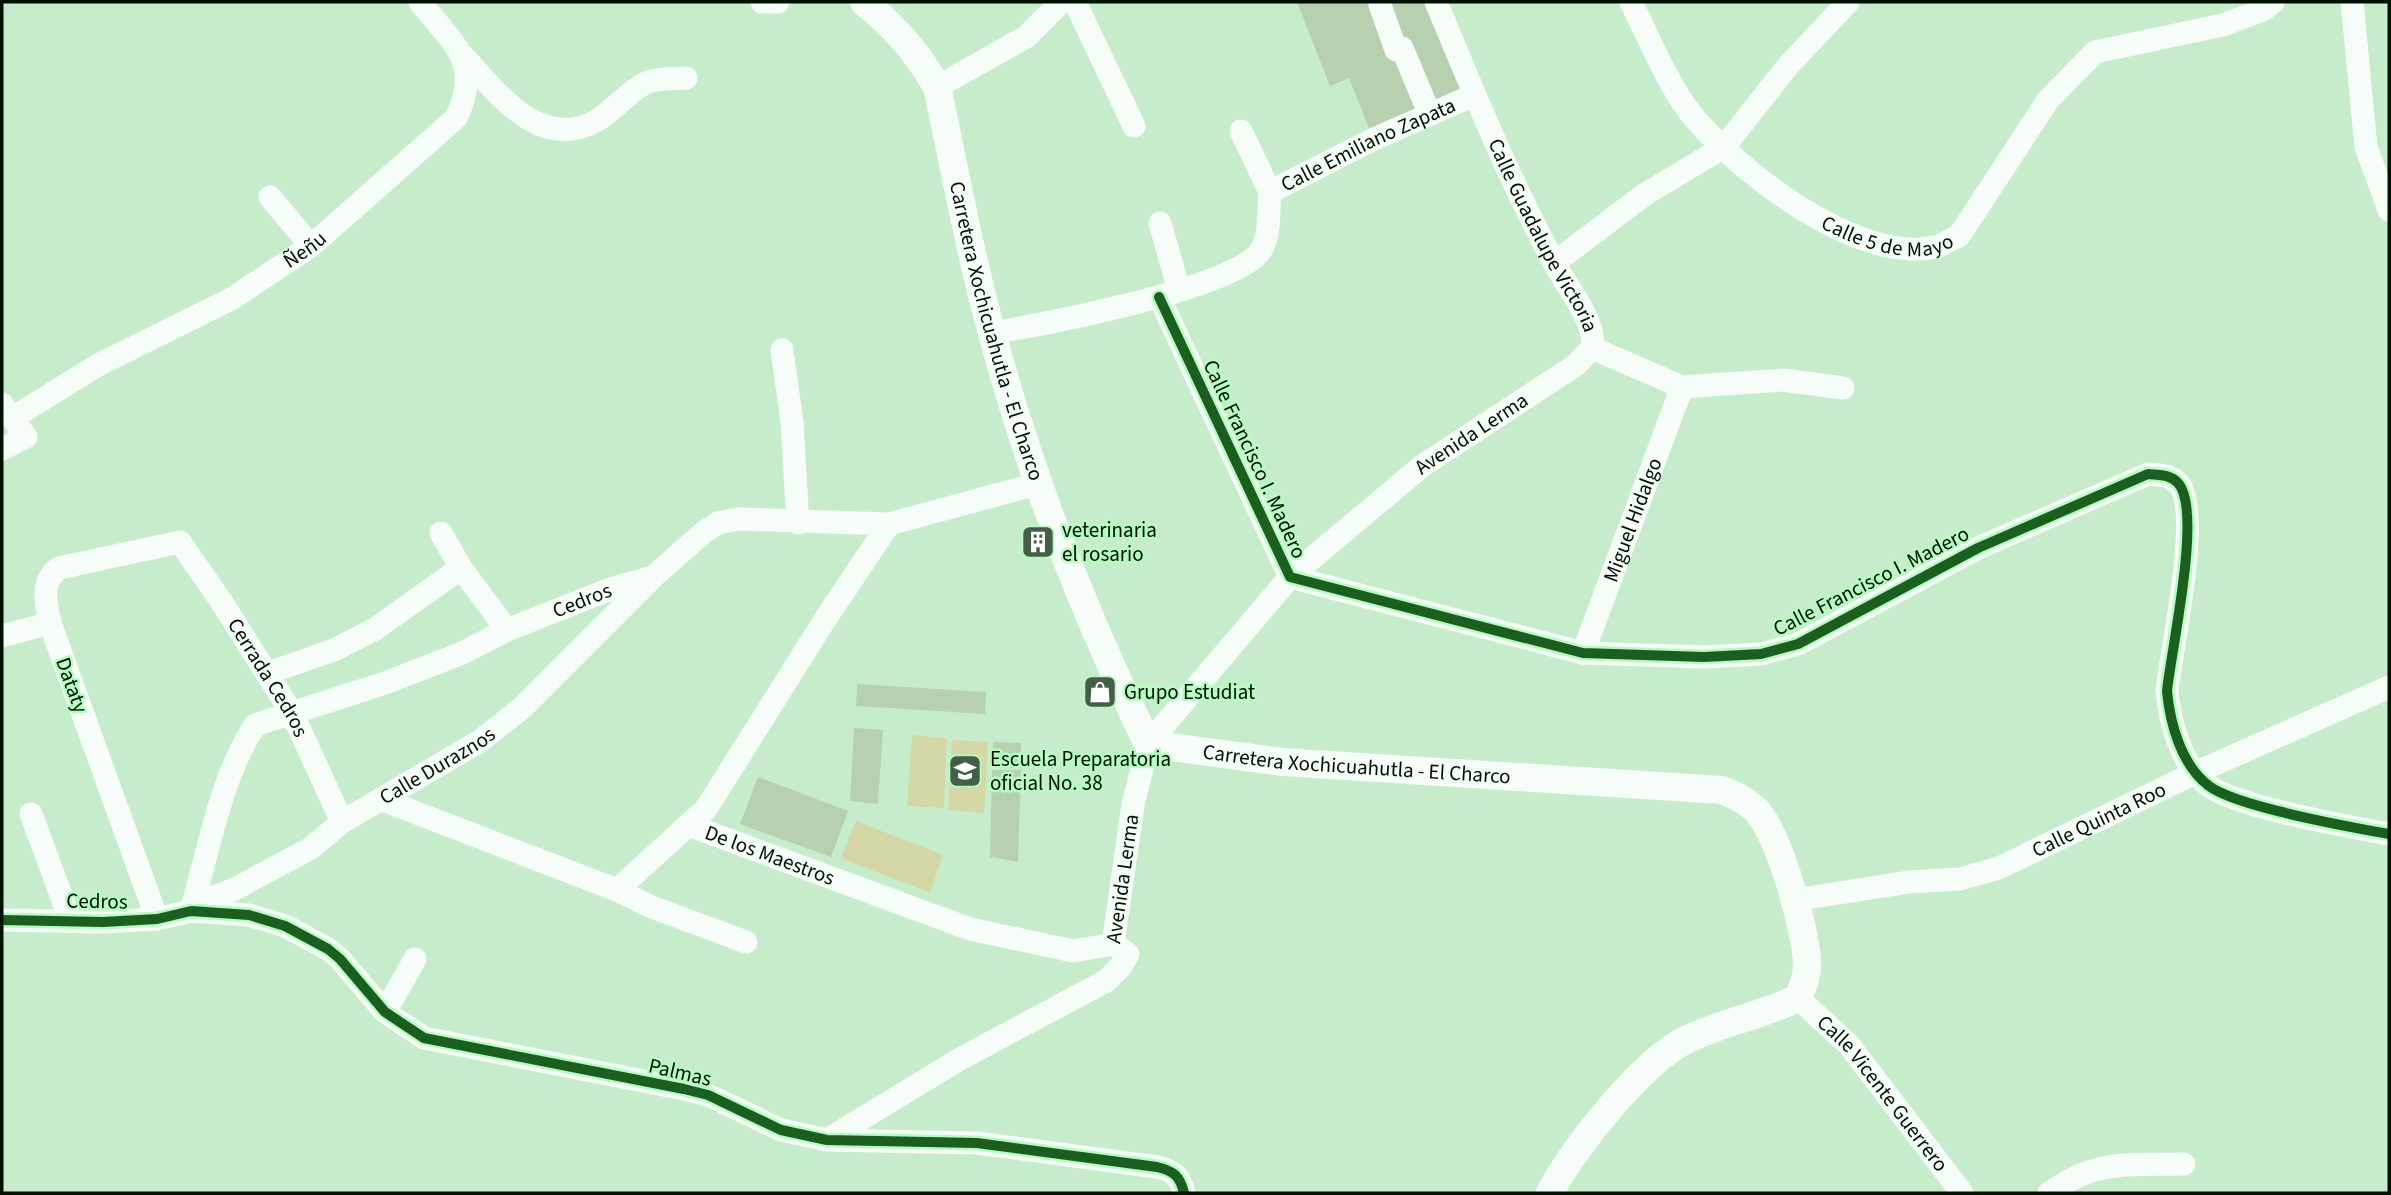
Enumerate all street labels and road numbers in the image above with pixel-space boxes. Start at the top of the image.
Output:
street label: Calle Emiliano Zapata [1276,90,1460,199]
street label: Calle Guadalupe Victoria [1481,134,1606,336]
street label: Carretera Xochicuahutla - El Charco [942,179,1051,485]
street label: Calle 5 de Mayo [1816,208,1959,264]
street label: Ñeñu [277,224,333,276]
street label: Calle Francisco I. Madero [1196,355,1314,563]
street label: Avenida Lerma [1408,385,1534,481]
street label: Miguel Hidalgo [1596,453,1669,586]
street label: Calle Francisco I. Madero [1768,519,1974,643]
street label: Cedros [548,575,616,626]
street label: Cerrada Cedros [220,612,316,742]
street label: Dataty [48,653,96,717]
street label: Calle Duraznos [374,719,502,812]
street label: Carretera Xochicuahutla - El Charco [1201,736,1512,791]
street label: Calle Quinta Roo [2027,774,2171,865]
street label: Avenida Lerma [1098,812,1147,945]
street label: De los Maestros [701,817,839,893]
street label: Cedros [66,885,128,917]
street label: Calle Vicente Guerrero [1810,1008,1956,1178]
street label: Palmas [646,1050,715,1094]

